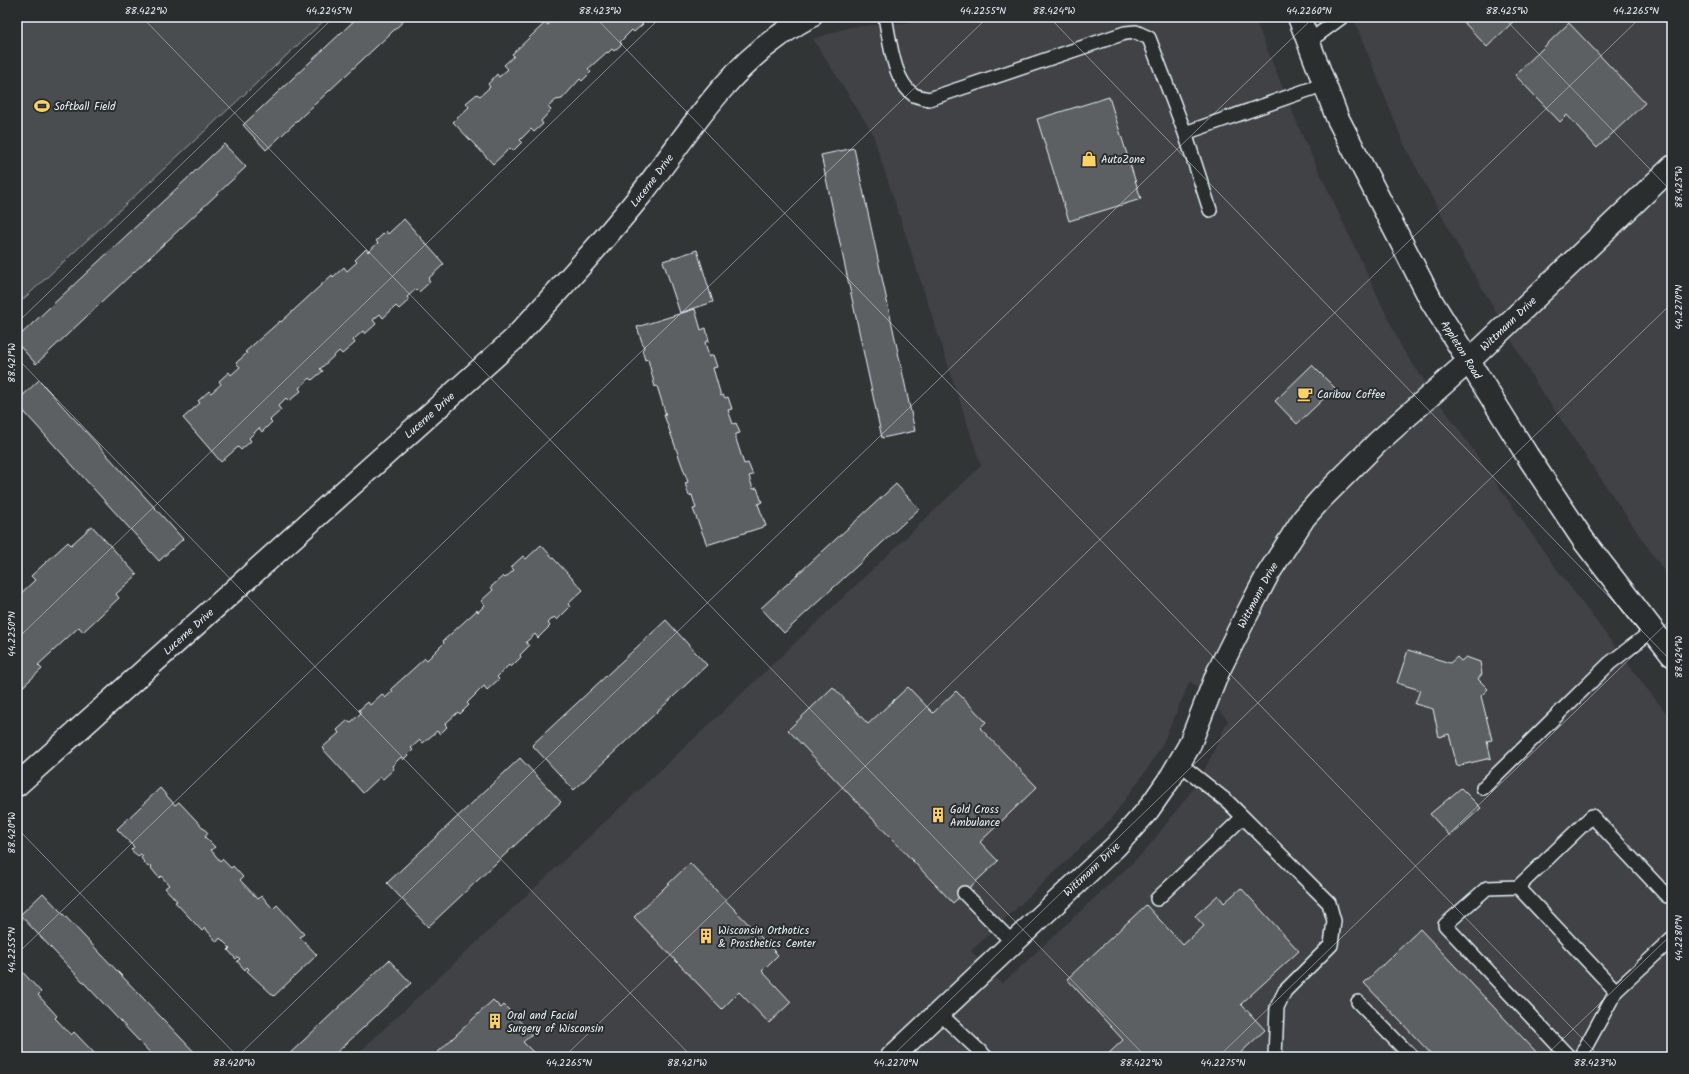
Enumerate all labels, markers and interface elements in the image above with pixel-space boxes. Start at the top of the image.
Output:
text: 88.422°W [125,3,168,19]
text: 44.2245°N [306,3,352,19]
text: 88.423°W [579,3,622,19]
text: 44.2255°N [960,3,1006,19]
text: 88.424°W [1033,3,1075,19]
text: 44.2260°N [1286,3,1332,19]
text: 88.425°W [1486,3,1528,19]
text: 44.2265°N [1613,3,1659,19]
sports icon: Softball Field [33,97,51,115]
place label: Softball Field [54,98,116,116]
street label: Lucerne Drive [626,150,679,212]
shop icon: AutoZone [1080,150,1098,168]
place label: AutoZone [1101,151,1145,169]
text: 88.425°W [1671,166,1687,208]
text: 44.2270°N [1671,284,1687,329]
street label: Wittmann Drive [1476,293,1541,356]
street label: Appleton Road [1436,317,1486,384]
text: 88.421°W [4,343,20,383]
cafe icon: Caribou Coffee [1296,385,1314,403]
place label: Caribou Coffee [1317,386,1385,404]
street label: Lucerne Drive [401,388,460,444]
street label: Wittmann Drive [1233,559,1283,632]
street label: Lucerne Drive [159,604,218,660]
text: 44.2250°N [4,611,20,657]
text: 88.424°W [1671,636,1687,678]
place label: Gold Cross Ambulance [950,801,1000,832]
building icon: Gold Cross Ambulance [929,806,947,824]
text: 88.420°W [4,812,20,854]
street label: Wittmann Drive [1059,839,1125,901]
text: 44.2280°N [1671,915,1687,961]
place label: Wisconsin Orthotics & Prosthetics Center [718,922,817,953]
text: 44.2255°N [4,927,20,973]
building icon: Wisconsin Orthotics & Prosthetics Center [697,927,715,945]
place label: Oral and Facial Surgery of Wisconsin [507,1007,604,1038]
building icon: Oral and Facial Surgery of Wisconsin [486,1012,504,1030]
text: 88.420°W [213,1055,255,1071]
text: 44.2265°N [546,1055,592,1071]
text: 88.421°W [667,1055,707,1071]
text: 44.2270°N [874,1055,919,1071]
text: 88.422°W [1120,1055,1163,1071]
text: 44.2275°N [1200,1055,1246,1071]
text: 88.423°W [1574,1055,1617,1071]

